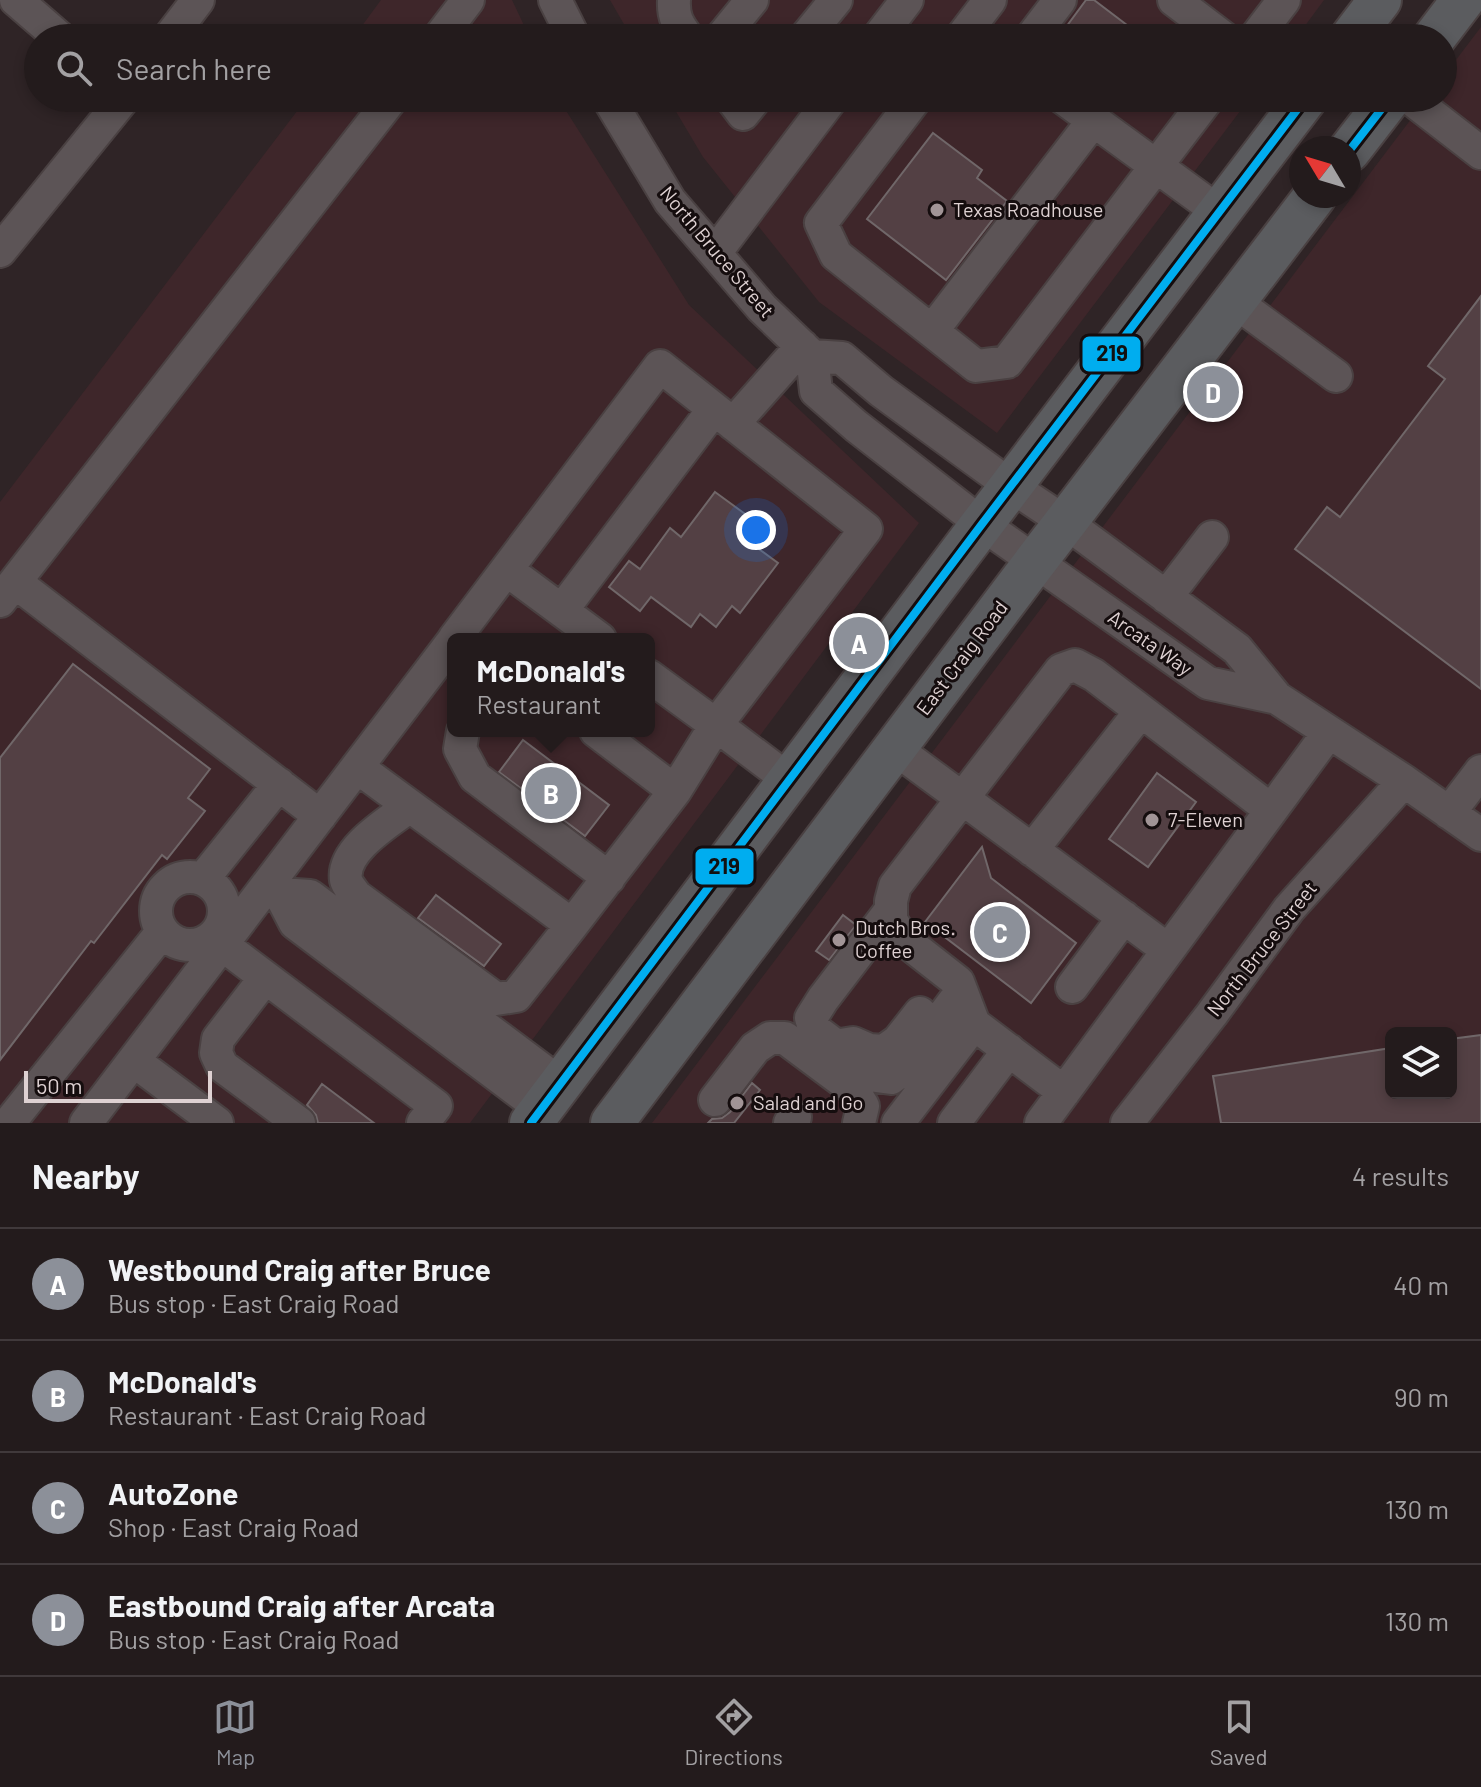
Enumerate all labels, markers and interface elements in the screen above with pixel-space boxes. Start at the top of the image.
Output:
search box [24,24,1457,112]
icon: search [52,46,96,90]
text: Search here [116,50,272,86]
north arrow [1289,136,1361,208]
street label: North Bruce Street [656,181,780,322]
place label: Texas Roadhouse [953,197,1104,221]
marker: Texas Roadhouse [928,201,946,219]
line badge: 219 [1081,335,1142,373]
text: 219 [1096,339,1128,365]
pin: D [1187,362,1239,422]
your location [736,510,776,550]
street label: East Craig Road [910,596,1012,719]
street label: Arcata Way [1104,604,1197,680]
pin: A [833,613,885,673]
popup [447,633,655,737]
text: McDonald's [477,652,625,688]
text: Restaurant [477,688,601,719]
pin: B [525,763,577,823]
place label: 7-Eleven [1168,807,1243,831]
marker: 7-Eleven [1143,811,1161,829]
line badge: 219 [694,847,755,886]
text: 219 [708,852,740,878]
street label: North Bruce Street [1201,876,1321,1020]
pin: C [974,902,1026,962]
place label: Dutch Bros. Coffee [855,915,956,962]
marker: Dutch Bros. Coffee [830,931,848,949]
map controls [1385,1027,1457,1099]
button: layers [1385,1027,1457,1099]
scale bar [24,1067,212,1103]
text: 50 m [36,1072,82,1098]
place label: Salad and Go [753,1090,864,1114]
marker: Salad and Go [728,1094,746,1112]
text: Nearby [32,1155,140,1196]
text: 4 results [1352,1160,1449,1191]
text: Westbound Craig after Bruce [108,1251,491,1287]
text: A [49,1269,67,1300]
text: 40 m [1393,1269,1449,1300]
text: Bus stop · East Craig Road [108,1287,399,1318]
text: McDonald's [108,1363,257,1399]
text: B [50,1381,66,1412]
text: 90 m [1394,1381,1449,1412]
text: Restaurant · East Craig Road [108,1399,427,1430]
text: AutoZone [108,1475,239,1511]
text: C [50,1493,66,1524]
text: 130 m [1385,1493,1449,1524]
text: Shop · East Craig Road [108,1511,359,1542]
text: Eastbound Craig after Arcata [108,1587,495,1623]
text: D [50,1605,66,1636]
text: 130 m [1385,1605,1449,1636]
text: Bus stop · East Craig Road [108,1623,399,1654]
tab: Map [213,1695,257,1769]
tab: Directions [684,1695,783,1769]
tab: Saved [1210,1695,1267,1769]

